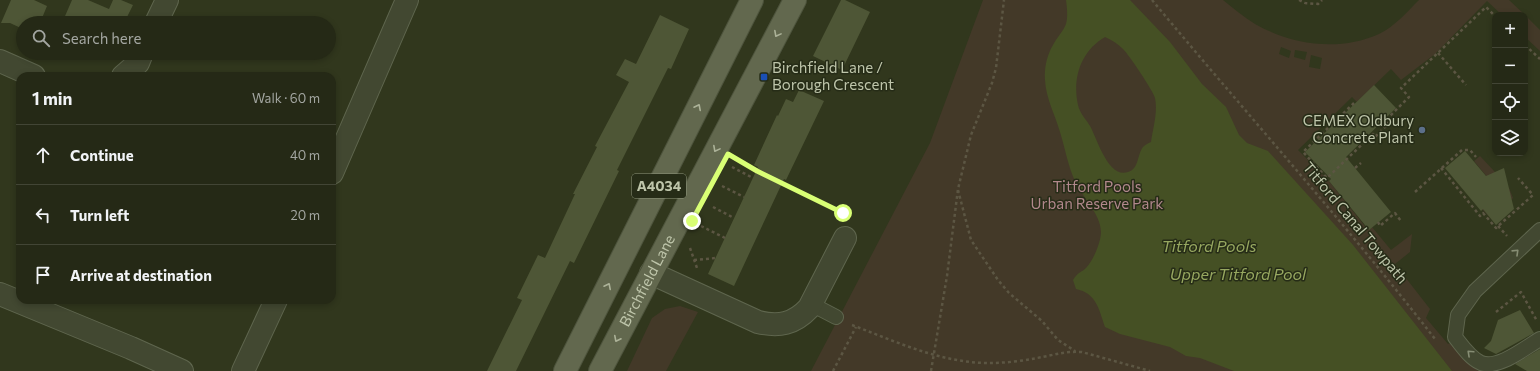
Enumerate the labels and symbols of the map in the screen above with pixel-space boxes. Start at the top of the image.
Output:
one-way arrow [774,30,782,38]
place label: Birchfield Lane / Borough Crescent [772,58,894,93]
marker: Birchfield Lane / Borough Crescent [759,72,769,82]
one-way arrow [693,104,701,112]
place label: CEMEX Oldbury Concrete Plant [1303,111,1414,146]
marker: CEMEX Oldbury Concrete Plant [1417,125,1427,135]
one-way arrow [714,145,721,153]
street label: Titford Canal Towpath [1300,158,1412,287]
road number: A4034 [632,174,686,198]
park label: Titford Pools Urban Reserve Park [1031,177,1163,212]
route start [834,204,852,222]
route end [683,212,701,230]
street label: Birchfield Lane [615,231,678,329]
water label: Titford Pools [1161,236,1257,255]
one-way arrow [1511,249,1519,257]
water label: Upper Titford Pool [1170,264,1307,283]
one-way arrow [603,283,611,290]
one-way arrow [614,335,622,342]
one-way arrow [1467,351,1475,358]

